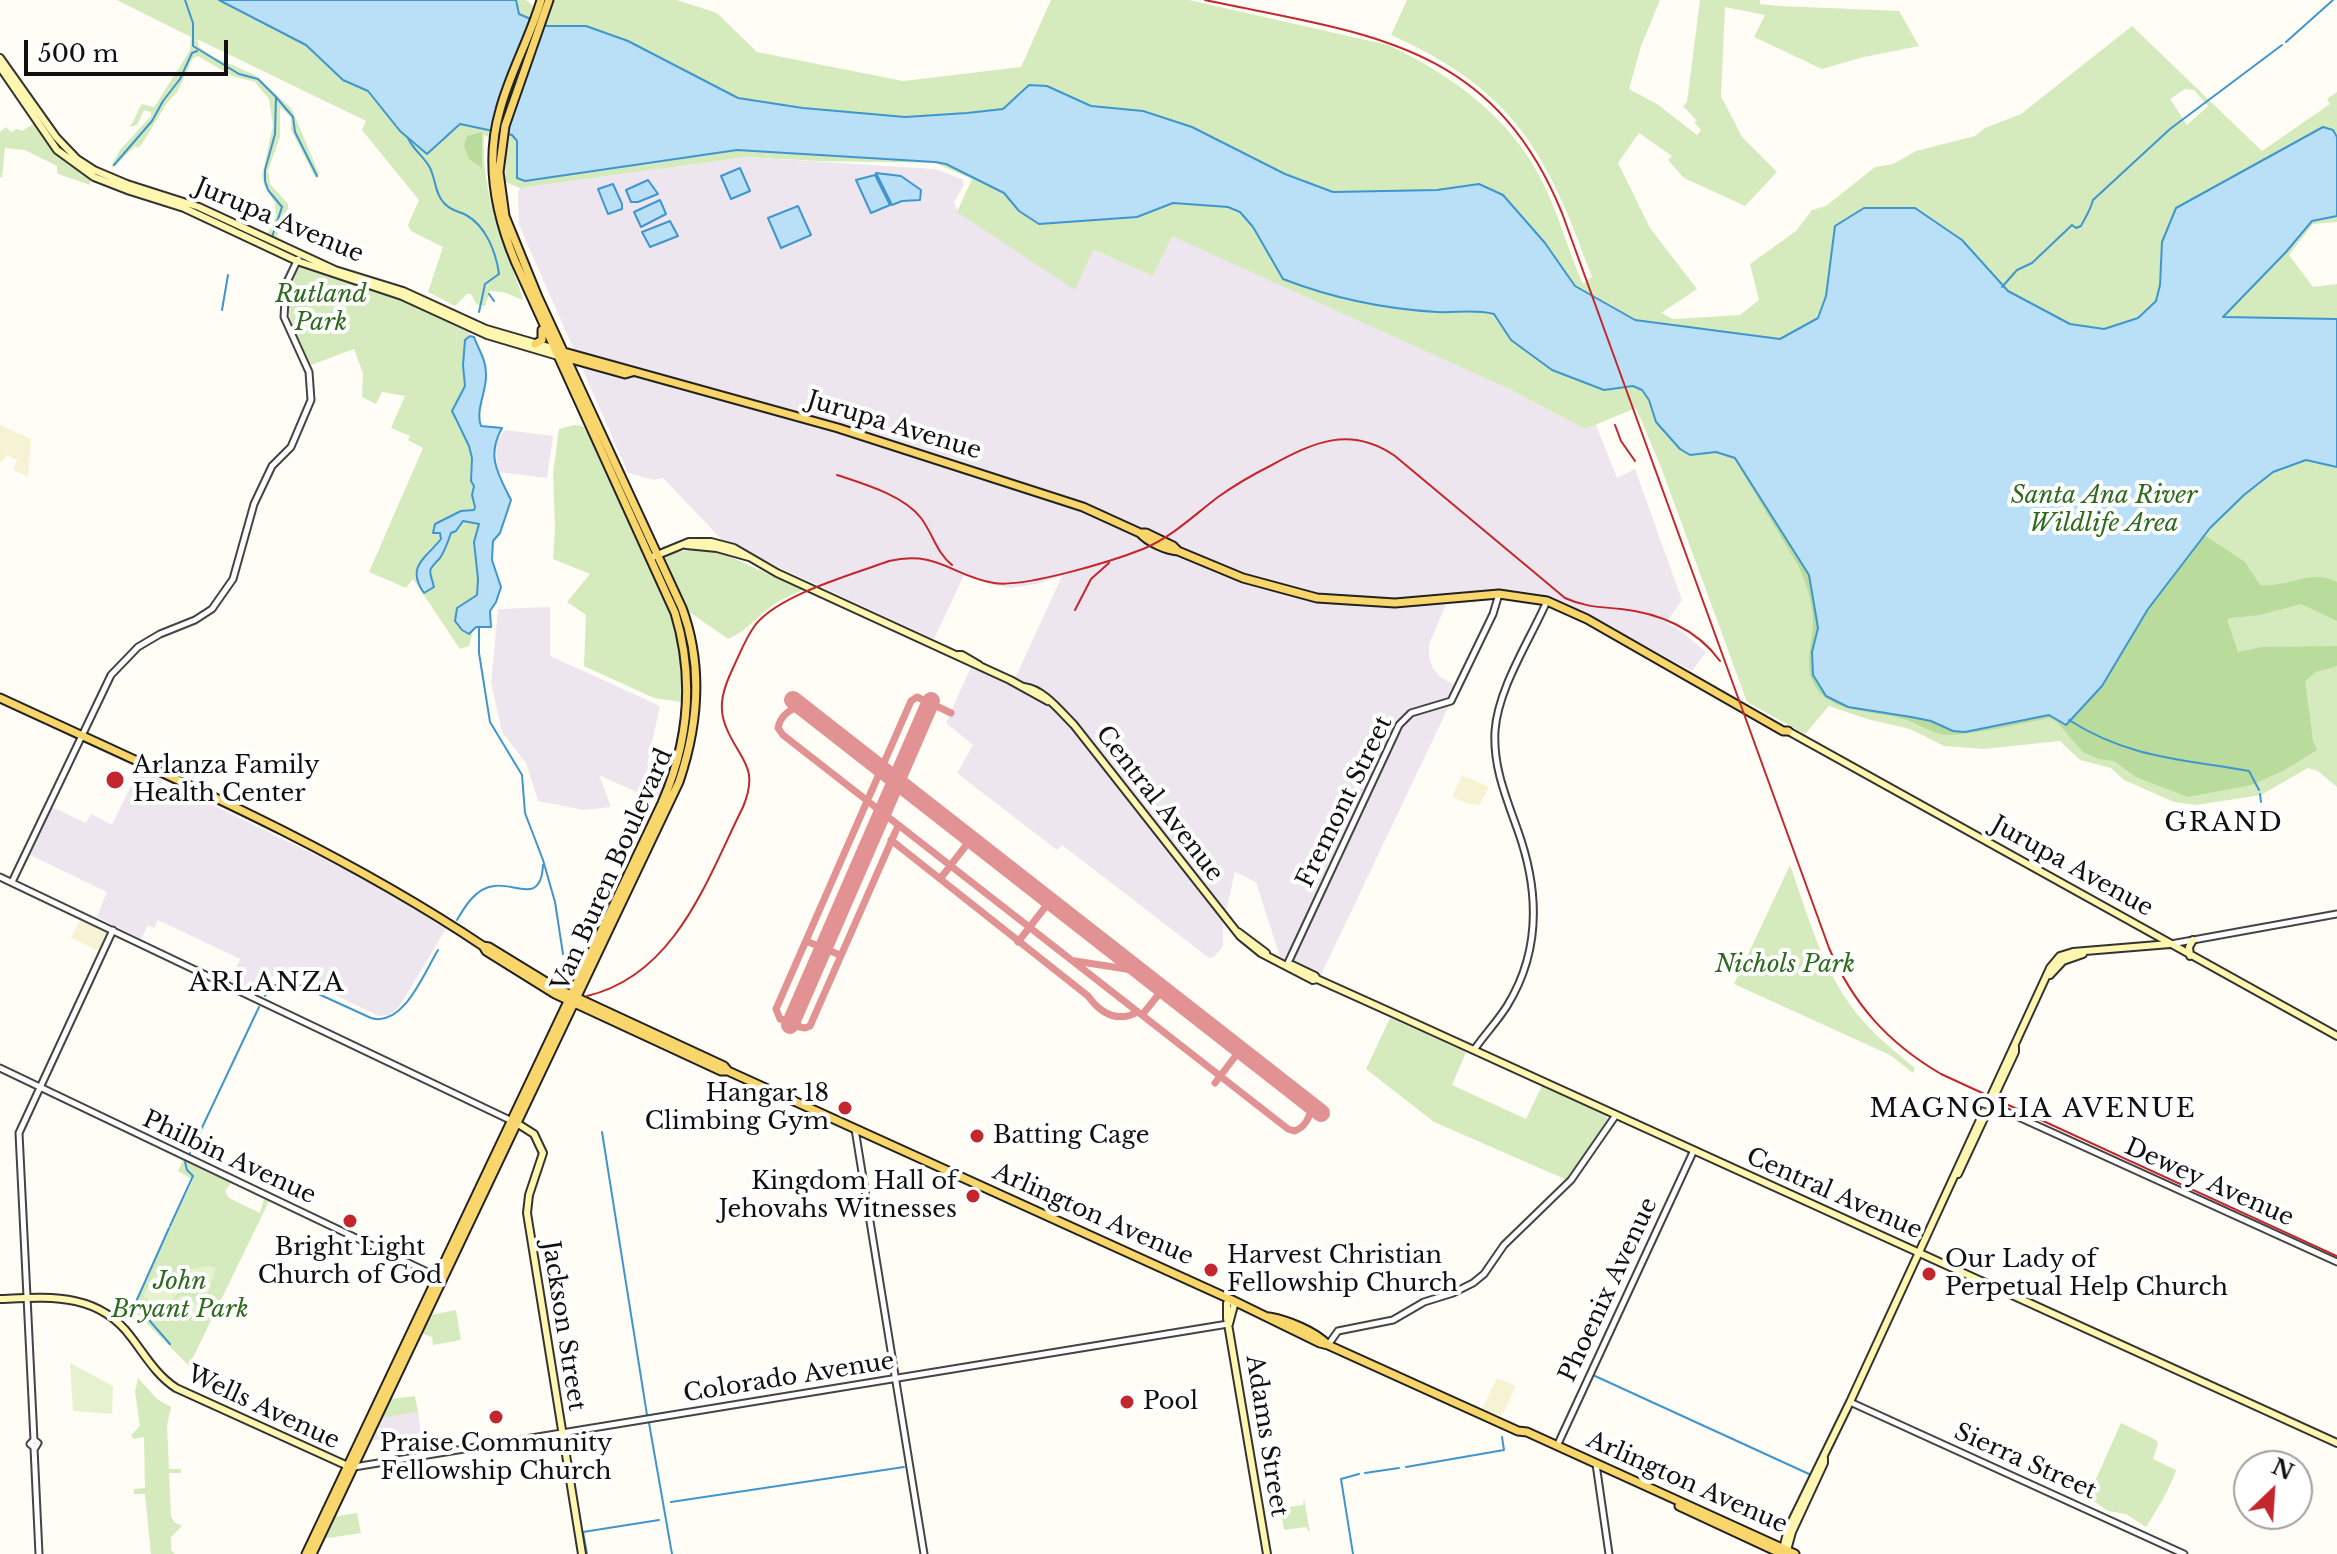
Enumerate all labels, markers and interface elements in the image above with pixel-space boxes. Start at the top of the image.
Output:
scale bar [28,24,232,74]
text: 500 m [38,39,119,68]
street label: Jurupa Avenue [190,172,368,270]
park label: Rutland Park [275,281,367,337]
street label: Jurupa Avenue [804,386,984,466]
park label: Santa Ana River Wildlife Area [2011,482,2197,538]
street label: Fremont Street [1291,712,1399,892]
street label: Central Avenue [1089,720,1229,888]
street label: Van Buren Boulevard [546,744,680,996]
place label: Arlanza Family Health Center [133,752,320,808]
marker: Arlanza Family Health Center [104,769,126,791]
district label: GRAND [2164,808,2284,840]
street label: Jurupa Avenue [1986,811,2158,923]
park label: Nichols Park [1715,951,1855,979]
district label: ARLANZA [188,968,346,1000]
place label: Hangar 18 Climbing Gym [645,1080,829,1136]
district label: MAGNOLIA AVENUE [1869,1094,2197,1126]
marker: Hangar 18 Climbing Gym [836,1099,854,1117]
street label: Philbin Avenue [138,1105,320,1211]
place label: Batting Cage [993,1122,1149,1150]
marker: Batting Cage [968,1127,986,1145]
street label: Dewey Avenue [2120,1133,2298,1233]
street label: Central Avenue [1742,1142,1926,1246]
street label: Arlington Avenue [988,1158,1198,1272]
place label: Kingdom Hall of Jehovahs Witnesses [719,1168,957,1224]
marker: Kingdom Hall of Jehovahs Witnesses [964,1187,982,1205]
street label: Phoenix Avenue [1554,1193,1664,1387]
marker: Bright Light Church of God [341,1212,359,1230]
place label: Bright Light Church of God [258,1234,442,1290]
street label: Jackson Street [535,1239,591,1413]
place label: Harvest Christian Fellowship Church [1227,1242,1458,1298]
place label: Our Lady of Perpetual Help Church [1945,1246,2228,1302]
marker: Harvest Christian Fellowship Church [1202,1261,1220,1279]
marker: Our Lady of Perpetual Help Church [1920,1265,1938,1283]
park label: John Bryant Park [111,1268,249,1324]
street label: Colorado Avenue [681,1347,897,1409]
street label: Adams Street [1239,1353,1293,1519]
street label: Wells Avenue [182,1360,344,1456]
place label: Pool [1143,1388,1198,1416]
marker: Pool [1118,1393,1136,1411]
marker: Praise Community Fellowship Church [487,1408,505,1426]
street label: Sierra Street [1949,1418,2101,1506]
street label: Arlington Avenue [1582,1426,1792,1540]
place label: Praise Community Fellowship Church [380,1430,612,1486]
north arrow [2233,1450,2313,1530]
text: N [2267,1453,2298,1486]

